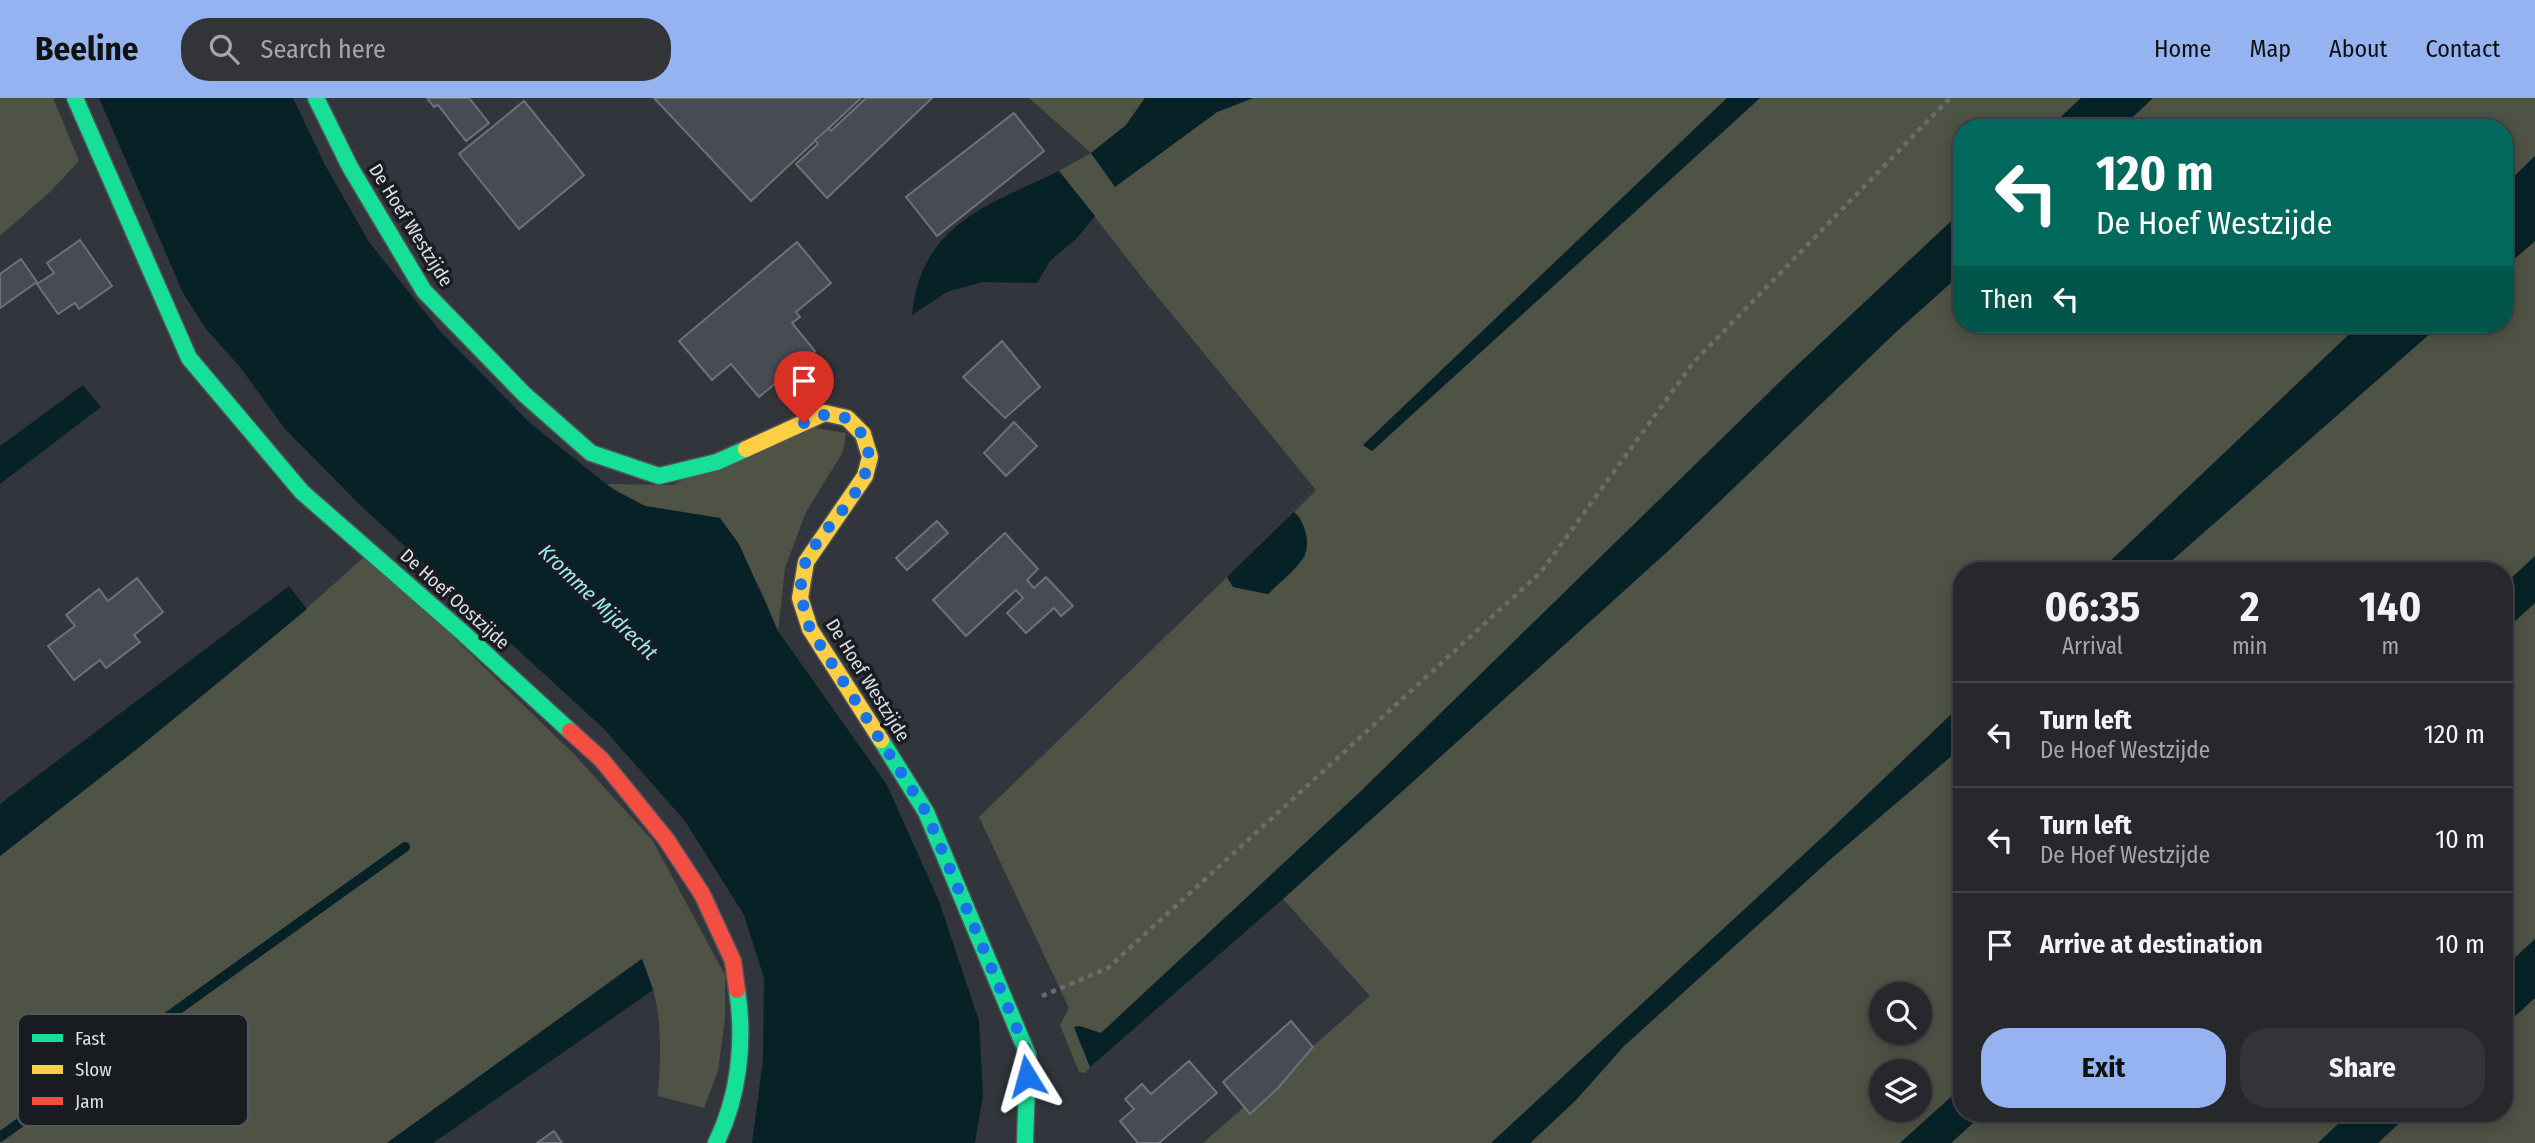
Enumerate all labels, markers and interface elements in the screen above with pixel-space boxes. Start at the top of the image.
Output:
search box [181,18,671,81]
text: Beeline [35,29,139,69]
icon: search [205,30,243,68]
text: Search here [261,34,386,65]
text: Home [2154,35,2211,63]
text: Map [2249,35,2291,63]
text: About [2329,35,2387,63]
text: Contact [2425,35,2500,63]
text: 120 m [2096,144,2214,203]
icon: left [1981,147,2072,238]
street label: De Hoef Westzijde [364,159,458,291]
text: De Hoef Westzijde [2096,204,2333,242]
icon: left [2047,280,2085,318]
text: Then [1981,284,2033,315]
pin [774,351,834,423]
icon: arrive [785,362,823,400]
water label: Kromme Mijdrecht [533,539,663,666]
street label: De Hoef Oostzijde [396,544,514,654]
text: 06:35 [2045,582,2140,632]
text: 2 [2240,582,2259,632]
text: 140 [2359,582,2421,632]
street label: De Hoef Westzijde [821,614,915,746]
text: Arrival [2062,632,2123,660]
text: min [2232,632,2267,660]
text: m [2381,632,2399,660]
text: Turn left [2040,705,2132,736]
icon: left [1981,716,2019,754]
text: 120 m [2424,719,2485,750]
text: De Hoef Westzijde [2040,736,2210,764]
text: Turn left [2040,810,2132,841]
icon: left [1981,821,2019,859]
text: 10 m [2435,824,2485,855]
text: De Hoef Westzijde [2040,841,2210,869]
icon: arrive [1981,926,2019,964]
text: Arrive at destination [2040,929,2263,960]
text: 10 m [2435,929,2485,960]
map controls [1869,982,1932,1122]
button: search [1869,982,1932,1045]
legend [18,1014,248,1126]
text: Fast [75,1027,106,1050]
button: Exit [1981,1028,2226,1108]
button: Share [2240,1028,2485,1108]
position arrow [990,1039,1064,1113]
text: Slow [75,1058,112,1081]
button: layers [1869,1059,1932,1122]
text: Jam [75,1090,104,1113]

